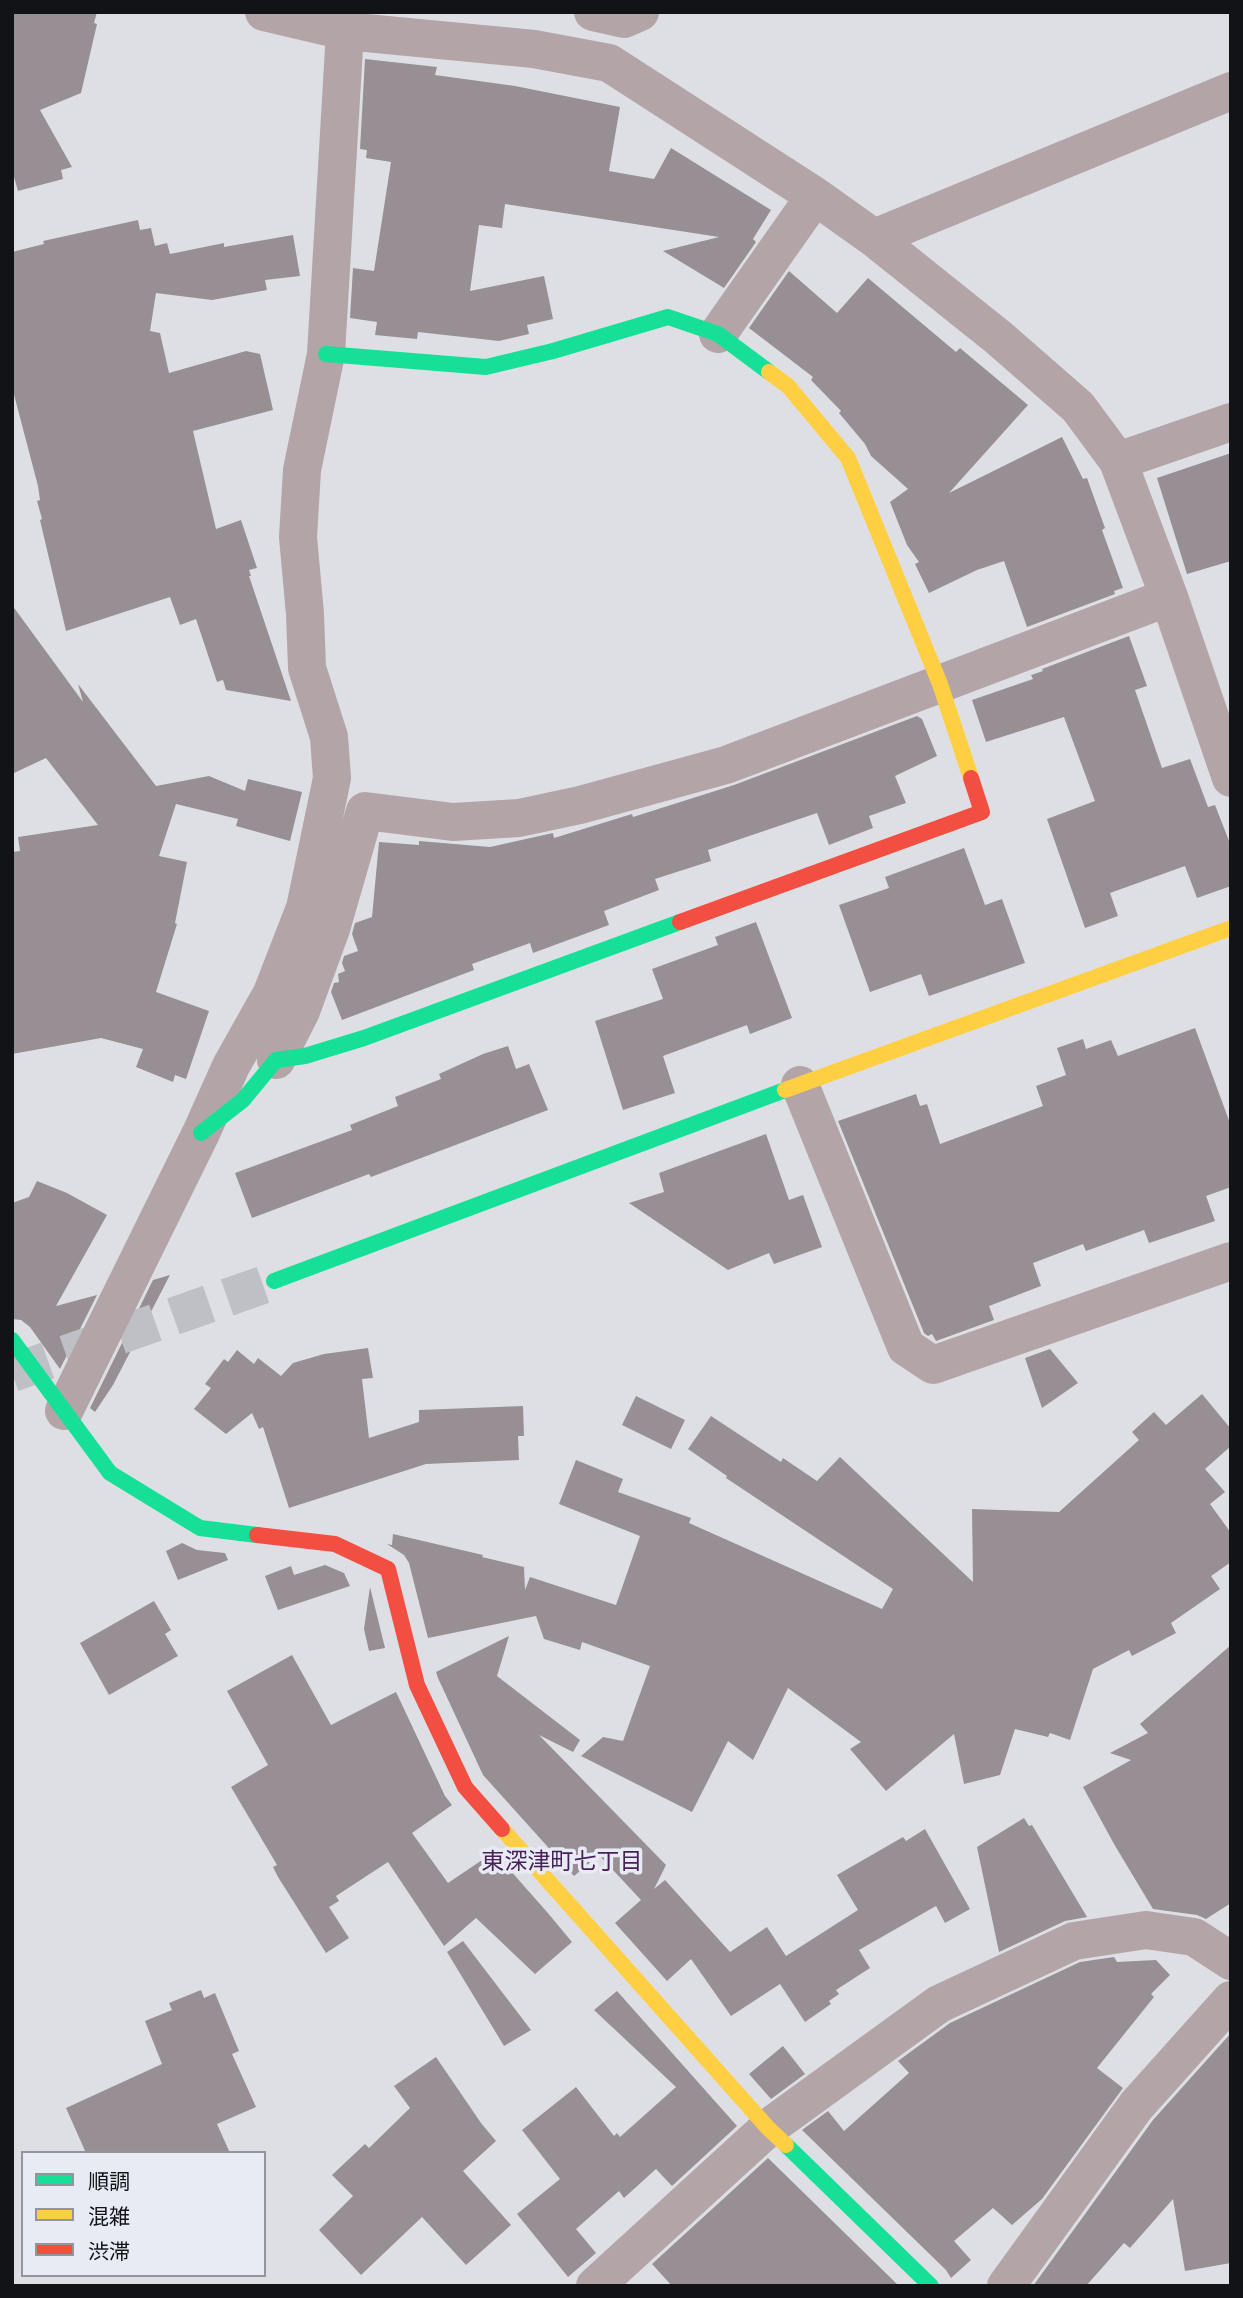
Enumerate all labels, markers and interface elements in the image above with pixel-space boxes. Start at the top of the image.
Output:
district label: 東深津町七丁目 [482,1848,642,1876]
legend [21,2151,266,2277]
text: 順調 [88,2167,130,2195]
text: 混雑 [88,2202,130,2230]
text: 渋滞 [88,2237,130,2265]

